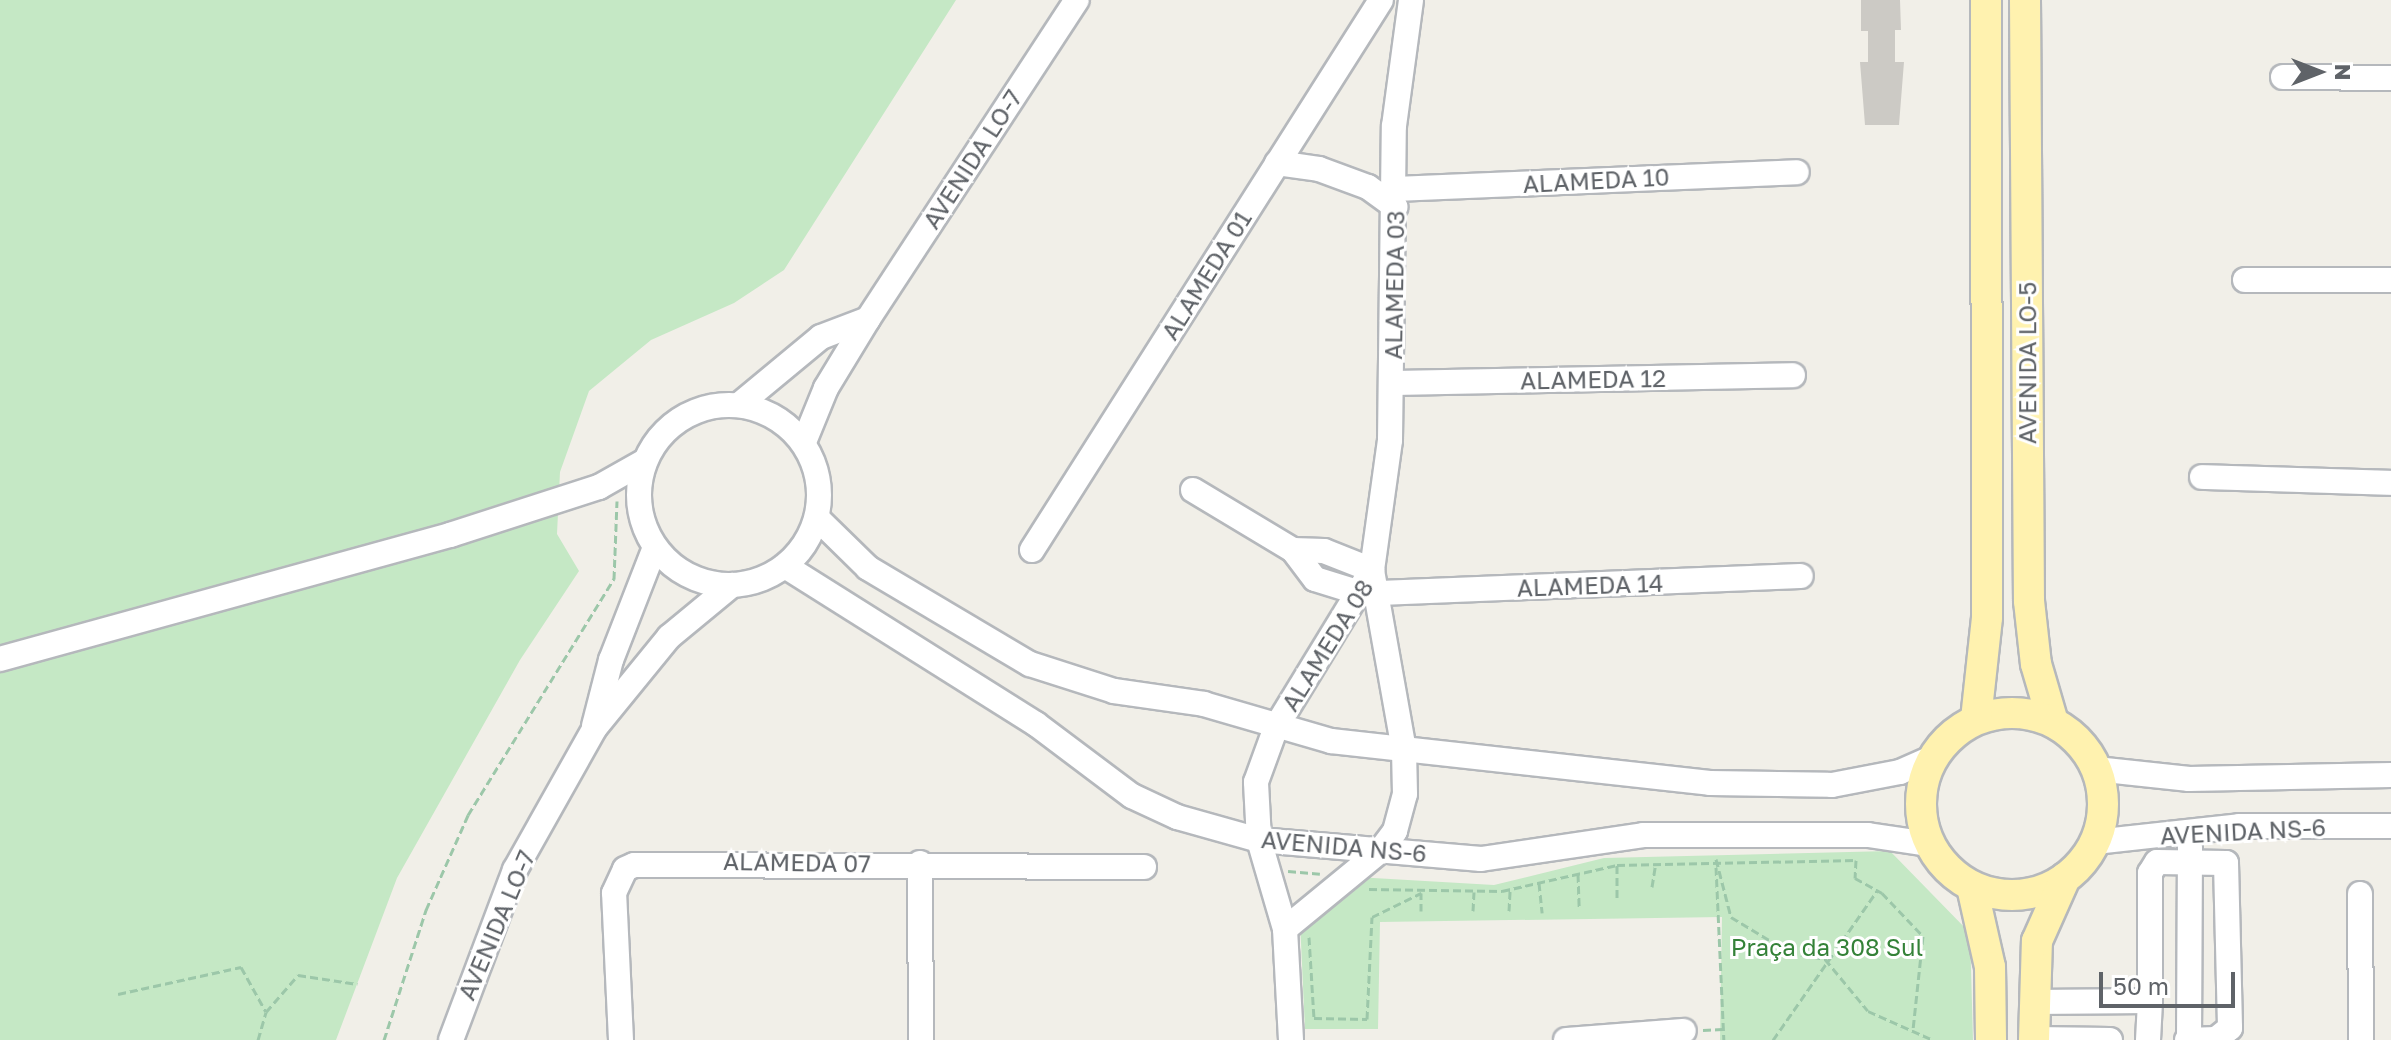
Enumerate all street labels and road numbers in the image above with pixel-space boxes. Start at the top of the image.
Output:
street label: AVENIDA LO-7 [916,84,1028,234]
street label: ALAMEDA 10 [1522,162,1670,198]
street label: ALAMEDA 01 [1155,205,1257,345]
street label: ALAMEDA 03 [1378,210,1410,360]
street label: AVENIDA LO-5 [2013,282,2041,444]
street label: ALAMEDA 12 [1520,363,1666,395]
street label: ALAMEDA 14 [1516,568,1664,602]
street label: ALAMEDA 08 [1275,574,1379,716]
street label: AVENIDA NS-6 [2159,812,2327,850]
street label: AVENIDA NS-6 [1260,824,1428,868]
street label: AVENIDA LO-7 [452,846,540,1004]
street label: ALAMEDA 07 [723,846,871,878]

